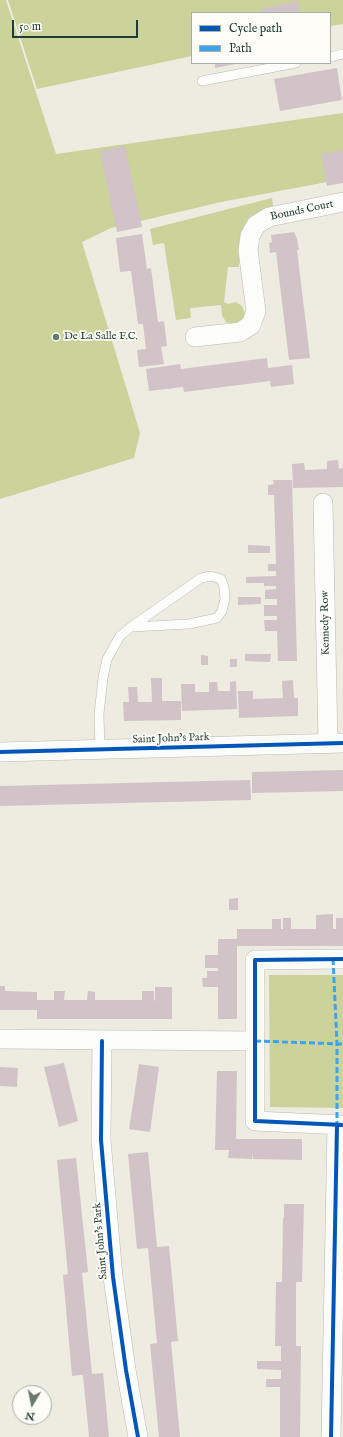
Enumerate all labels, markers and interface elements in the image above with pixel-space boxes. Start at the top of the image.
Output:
scale bar [14,12,140,38]
legend [191,12,331,64]
text: 50 m [19,19,41,34]
text: Cycle path [229,21,282,36]
text: Path [229,41,252,56]
street label: Bounds Court [269,198,335,224]
place label: De La Salle F.C. [64,330,138,344]
marker: De La Salle F.C. [51,332,61,342]
street label: Kennedy Row [319,591,333,655]
street label: Saint John's Park [132,731,210,747]
street label: Saint John's Park [91,1202,111,1280]
north arrow [12,1385,52,1425]
text: N [24,1408,36,1424]

